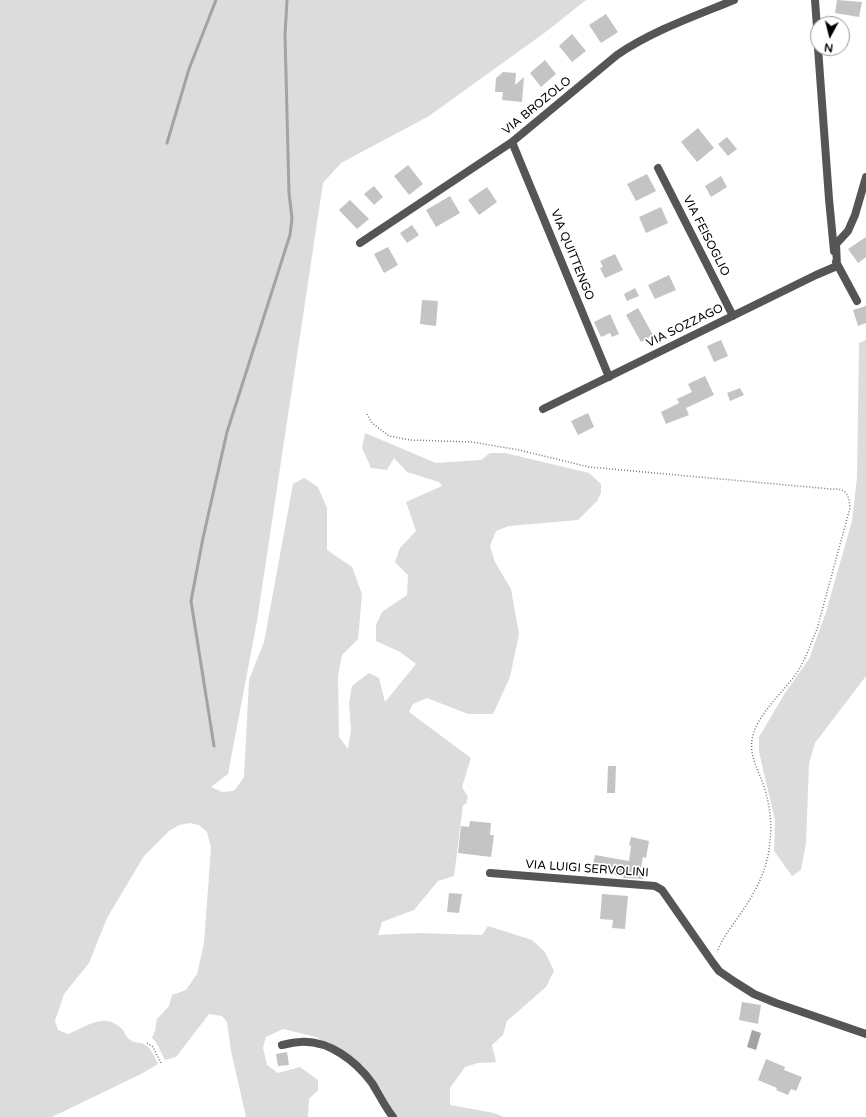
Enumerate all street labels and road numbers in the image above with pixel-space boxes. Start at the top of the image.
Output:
street label: VIA BROZOLO [500,74,574,138]
street label: VIA FEISOGLIO [679,193,733,279]
street label: VIA QUITTENGO [547,207,597,303]
street label: VIA SOZZAGO [644,301,726,351]
street label: VIA LUIGI SERVOLINI [525,858,649,880]

